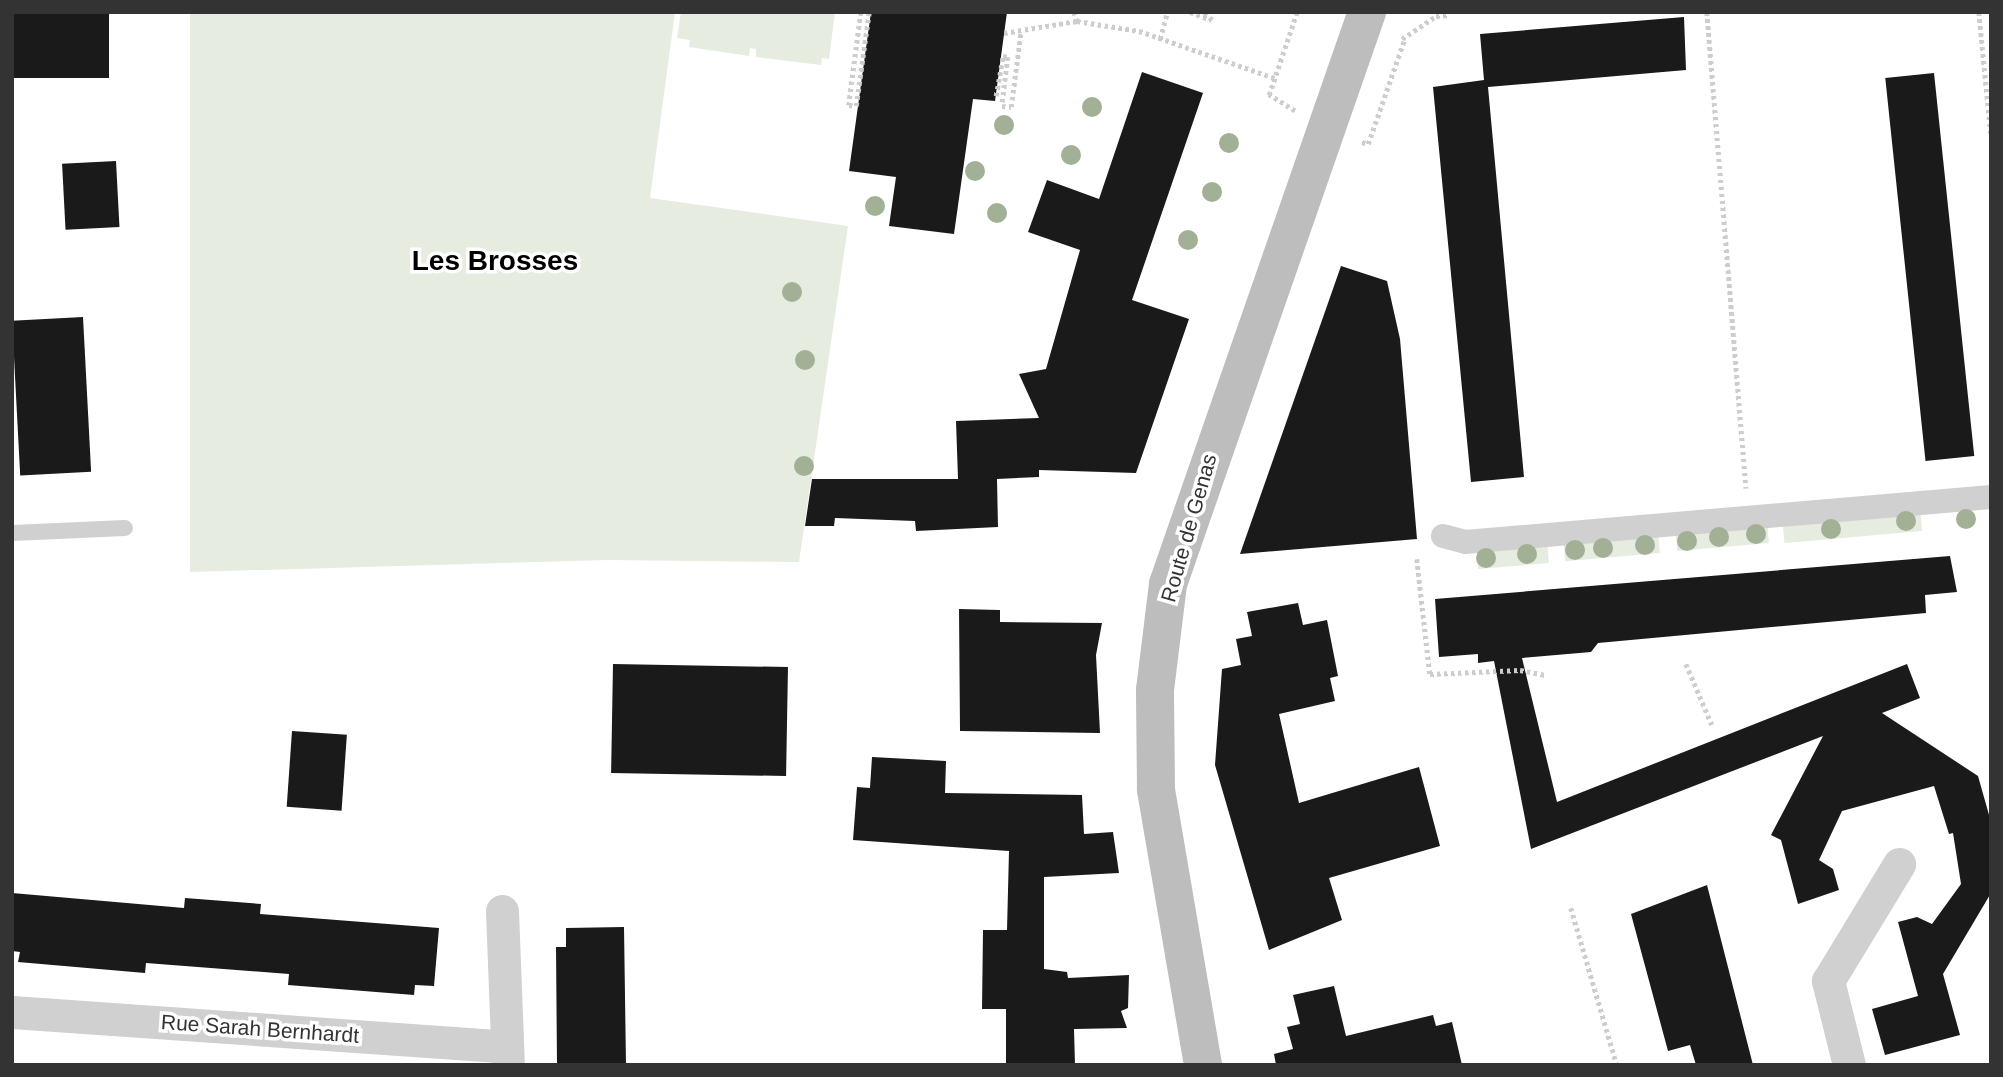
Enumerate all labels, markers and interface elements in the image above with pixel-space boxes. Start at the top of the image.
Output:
district label: Les Brosses [412,244,578,278]
street label: Route de Genas [1156,451,1222,605]
street label: Rue Sarah Bernhardt [160,1010,360,1048]

